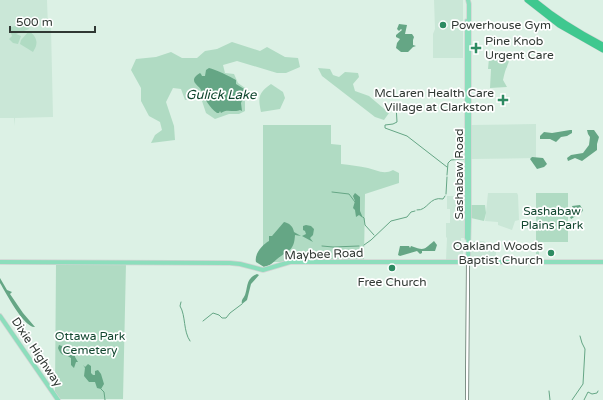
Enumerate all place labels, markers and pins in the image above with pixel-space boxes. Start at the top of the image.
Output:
place label: Powerhouse Gym [451,18,551,32]
marker: Powerhouse Gym [438,20,448,30]
place label: Pine Knob Urgent Care [485,34,554,62]
marker: Pine Knob Urgent Care [470,42,482,54]
place label: McLaren Health Care Village at Clarkston [374,86,494,114]
marker: McLaren Health Care Village at Clarkston [497,94,509,106]
place label: Oakland Woods Baptist Church [453,239,543,267]
marker: Oakland Woods Baptist Church [546,248,556,258]
marker: Free Church [387,263,397,273]
place label: Free Church [357,275,427,289]

